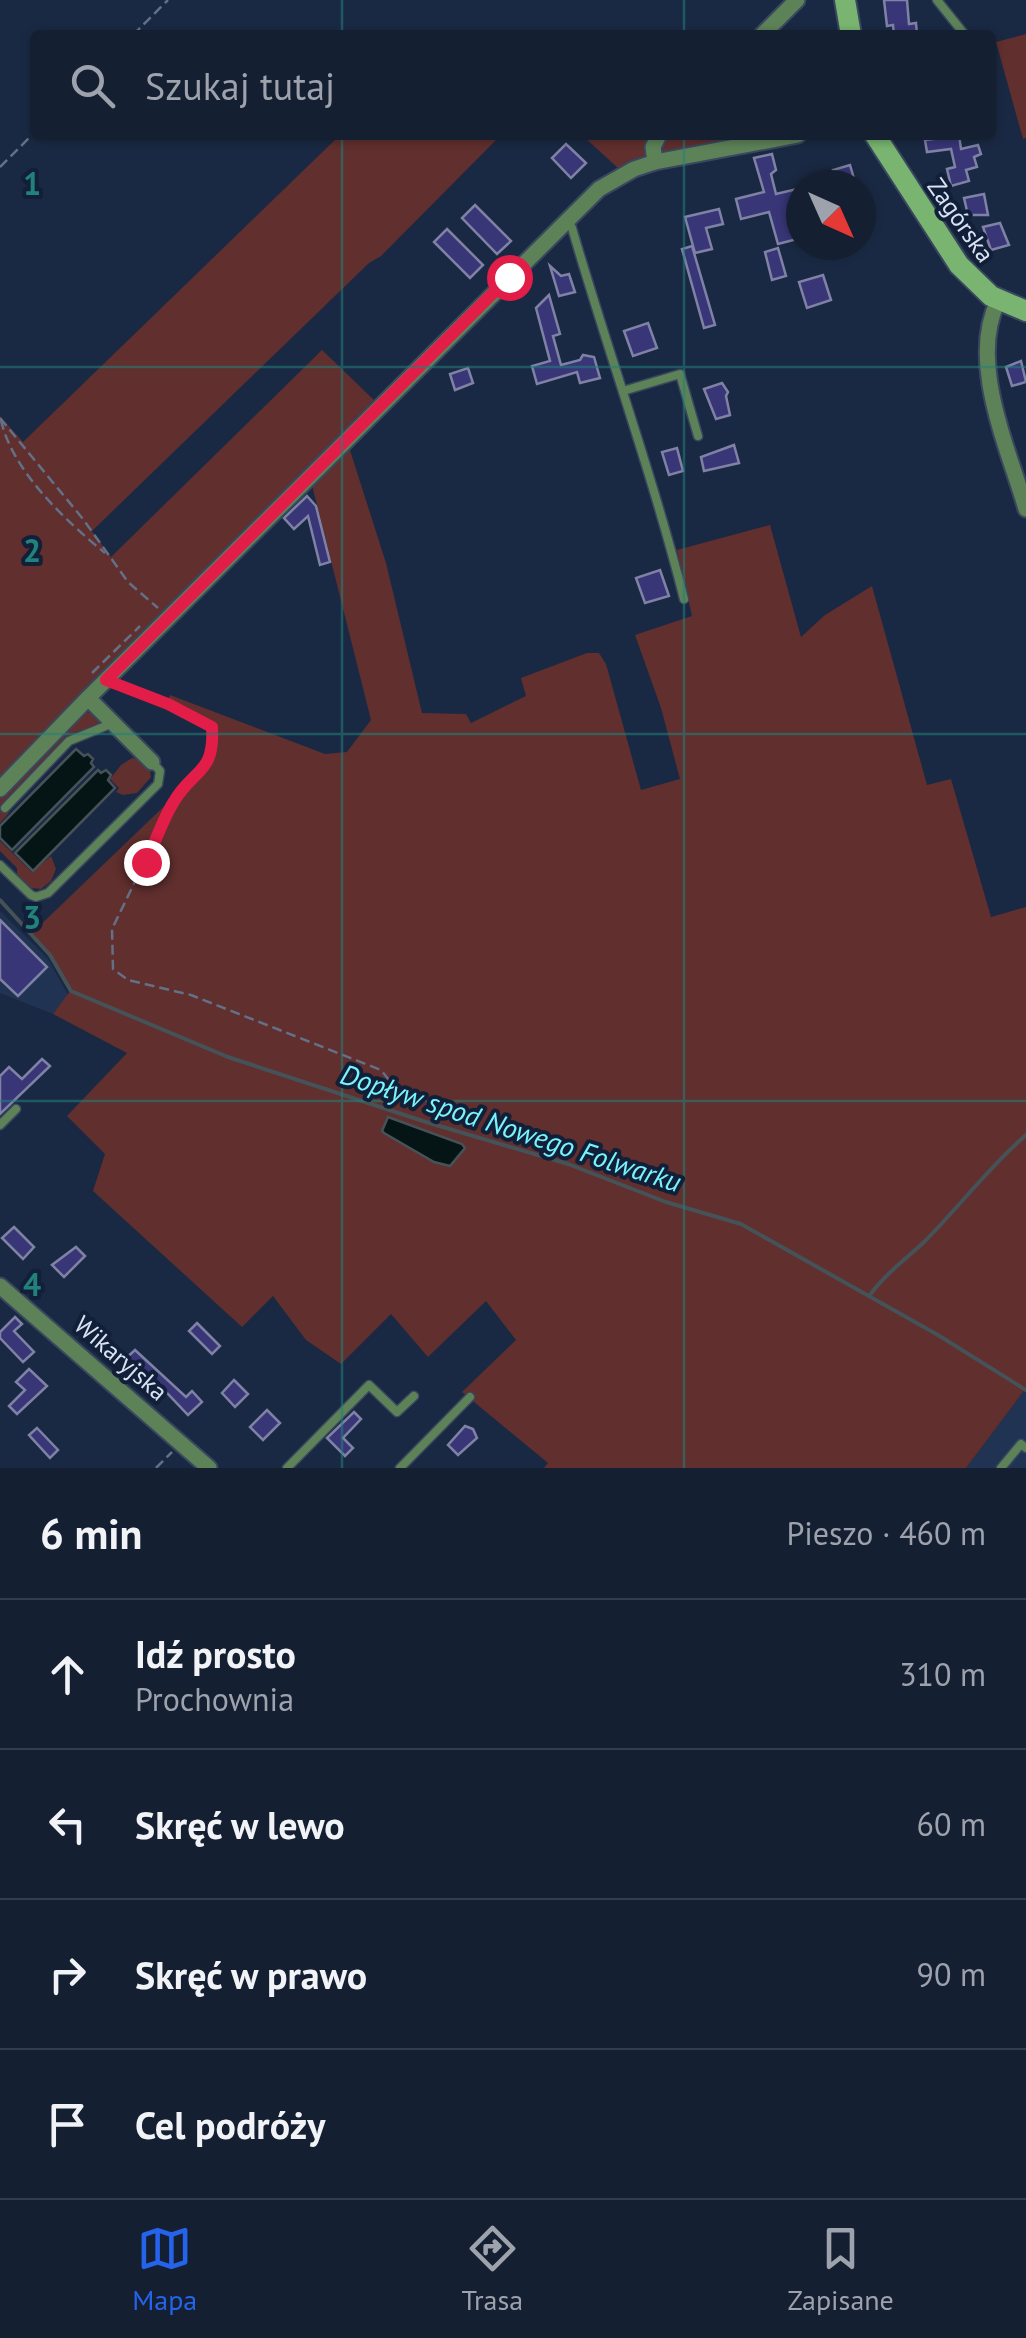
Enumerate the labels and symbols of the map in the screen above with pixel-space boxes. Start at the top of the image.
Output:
text: 1 [23,162,41,204]
north arrow [786,170,876,260]
street label: Zagórska [920,172,1002,268]
route start [487,255,533,301]
text: 2 [23,529,41,571]
route end [124,840,170,886]
text: 3 [23,896,41,938]
water label: Dopływ spod Nowego Folwarku [336,1055,686,1200]
text: 4 [23,1263,41,1305]
street label: Wikaryjska [68,1309,174,1407]

